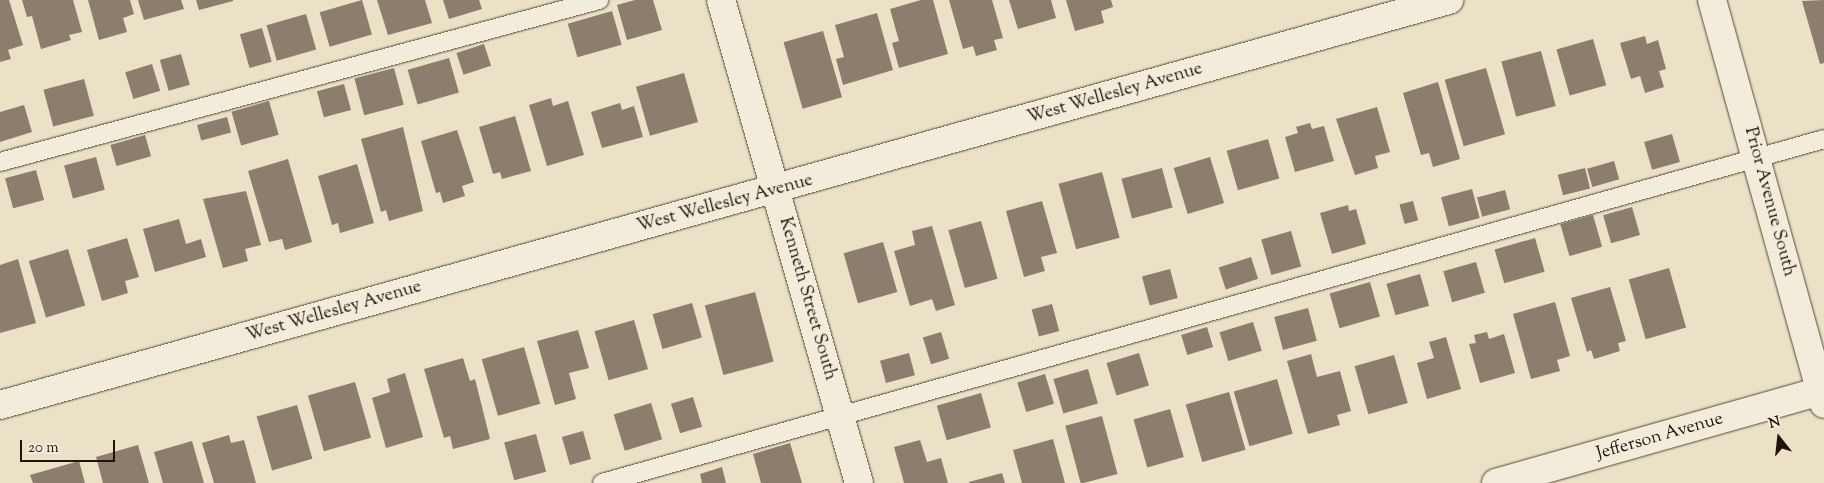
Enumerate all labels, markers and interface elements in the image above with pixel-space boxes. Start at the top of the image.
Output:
street label: West Wellesley Avenue [1025,59,1205,129]
street label: Prior Avenue South [1739,125,1799,279]
street label: West Wellesley Avenue [635,170,815,238]
street label: Kenneth Street South [773,215,841,383]
street label: West Wellesley Avenue [244,277,424,347]
street label: Jefferson Avenue [1594,409,1726,465]
text: N [1767,412,1783,435]
north arrow [1754,413,1804,463]
scale bar [22,430,118,462]
text: 20 m [28,438,59,459]

